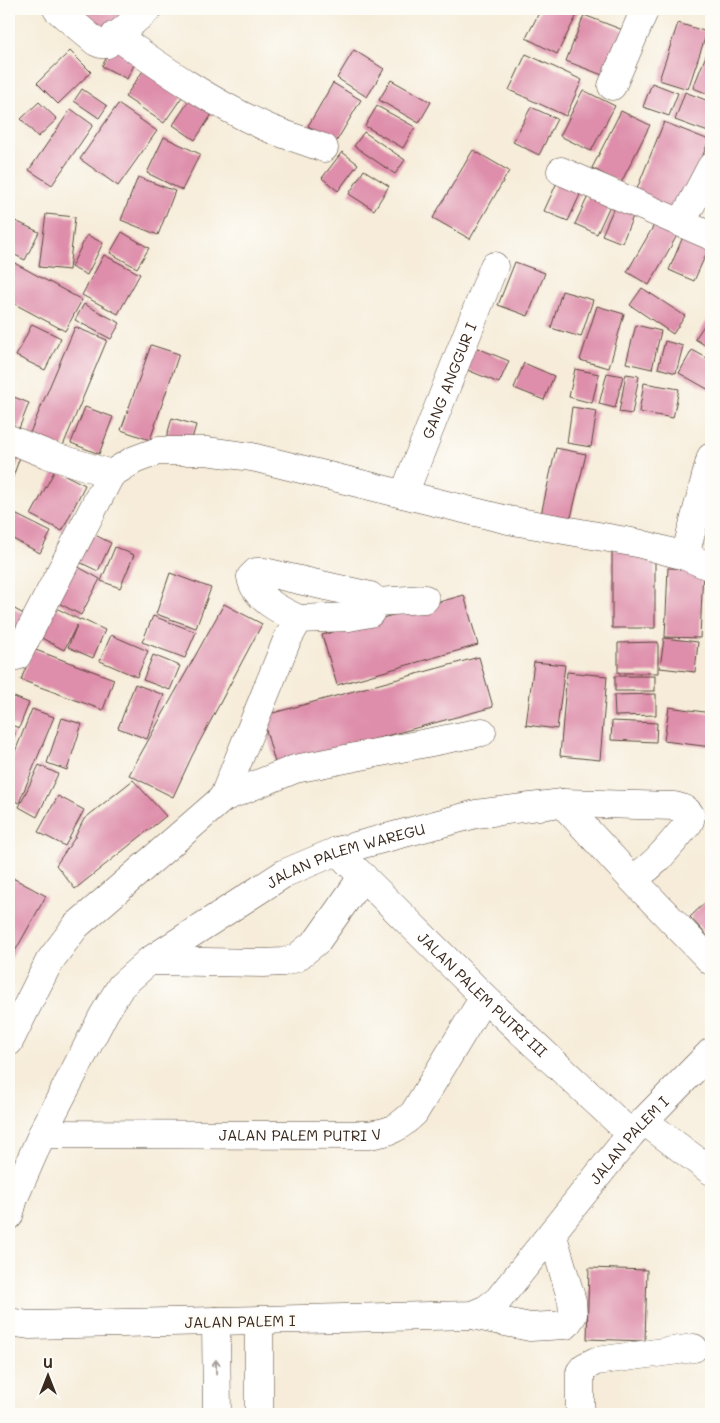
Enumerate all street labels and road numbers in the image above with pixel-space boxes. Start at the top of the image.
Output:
street label: GANG ANGGUR I [417,319,481,442]
street label: JALAN PALEM WAREGU [262,818,427,893]
street label: JALAN PALEM PUTRI III [413,927,552,1061]
street label: JALAN PALEM I [585,1091,673,1188]
street label: JALAN PALEM PUTRI V [219,1123,383,1145]
street label: JALAN PALEM I [184,1310,296,1332]

